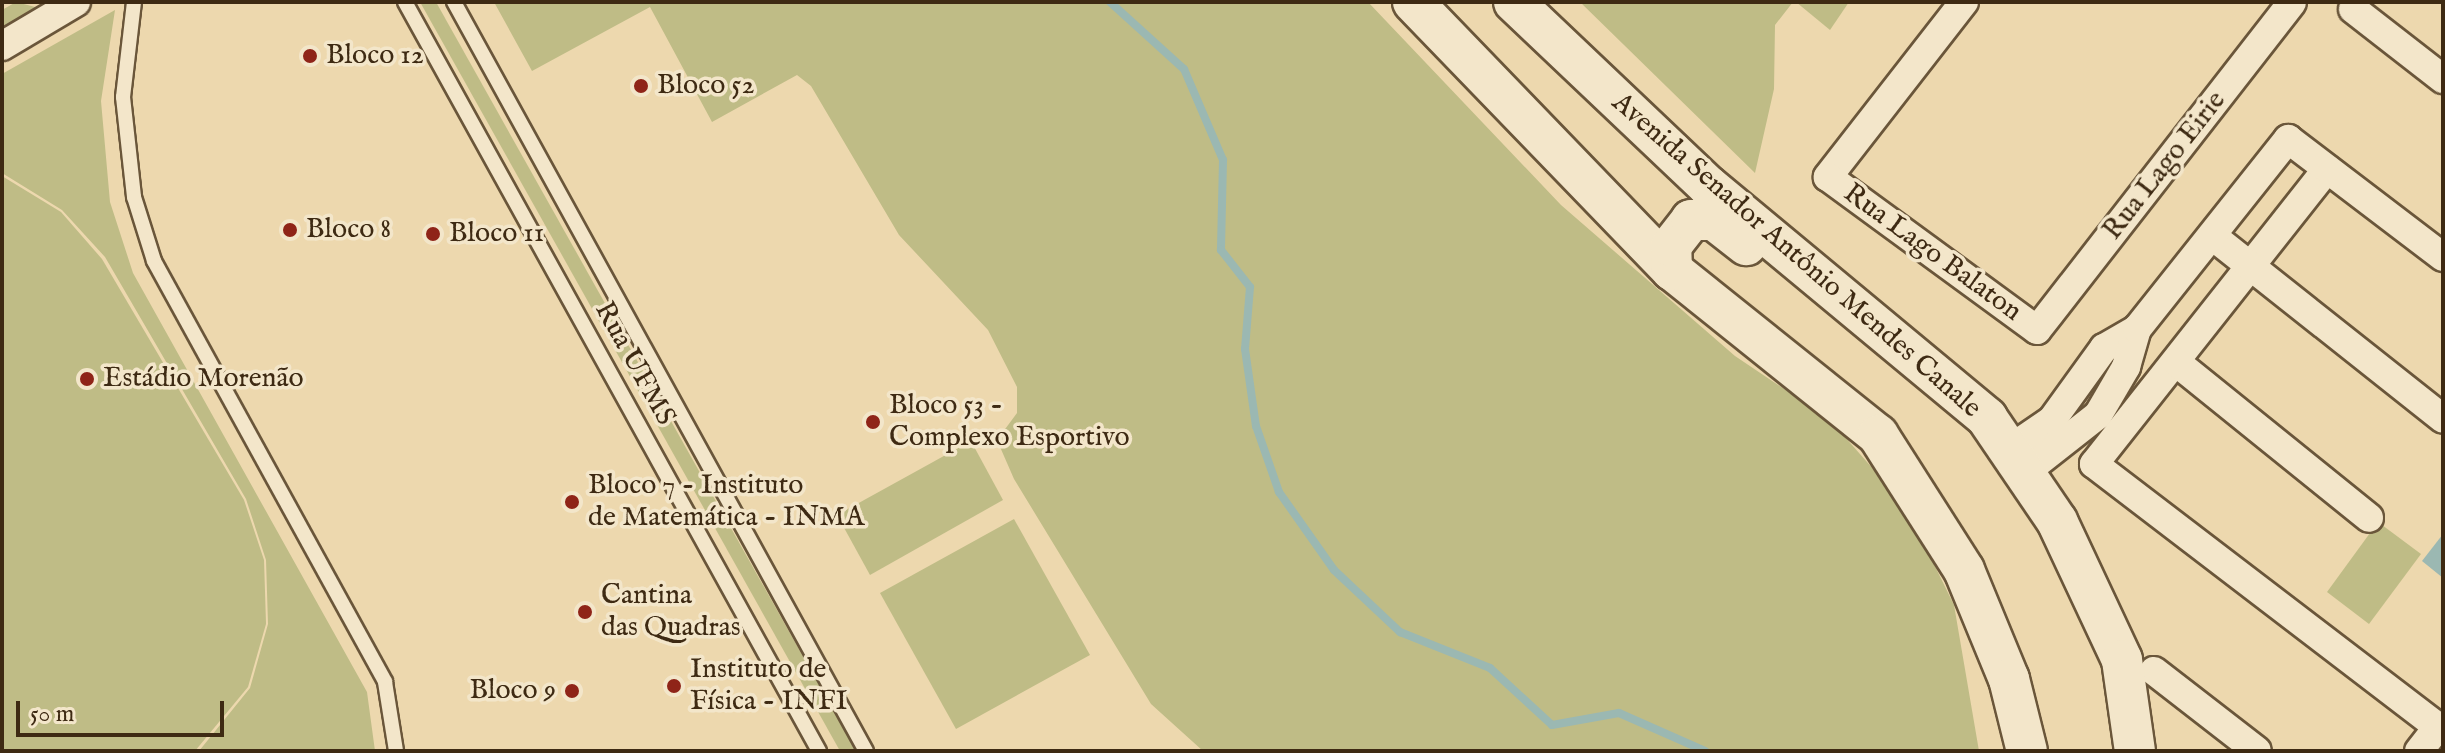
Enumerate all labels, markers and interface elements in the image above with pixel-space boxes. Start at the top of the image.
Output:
place label: Bloco 12 [326,39,424,73]
marker: Bloco 12 [301,47,319,65]
place label: Bloco 52 [657,69,755,103]
marker: Bloco 52 [632,77,650,95]
street label: Rua Lago Eirie [2096,85,2234,247]
street label: Avenida Senador Antônio Mendes Canale [1604,86,1988,426]
street label: Rua Lago Balaton [1836,177,2028,329]
place label: Bloco 8 [306,213,391,247]
place label: Bloco 11 [449,217,544,251]
marker: Bloco 8 [281,221,299,239]
marker: Bloco 11 [424,225,442,243]
street label: Rua UFMS [586,296,682,432]
place label: Estádio Morenão [103,362,304,396]
marker: Estádio Morenão [78,370,96,388]
place label: Bloco 53 - Complexo Esportivo [889,389,1130,455]
marker: Bloco 53 - Complexo Esportivo [864,413,882,431]
place label: Bloco 7 - Instituto de Matemática - INMA [588,469,864,535]
marker: Bloco 7 - Instituto de Matemática - INMA [563,493,581,511]
place label: Cantina das Quadras [601,579,741,645]
marker: Cantina das Quadras [576,603,594,621]
place label: Instituto de Física - INFI [690,653,847,719]
place label: Bloco 9 [469,674,556,708]
marker: Instituto de Física - INFI [665,677,683,695]
marker: Bloco 9 [563,682,581,700]
scale bar [20,685,228,735]
text: 50 m [30,699,74,730]

